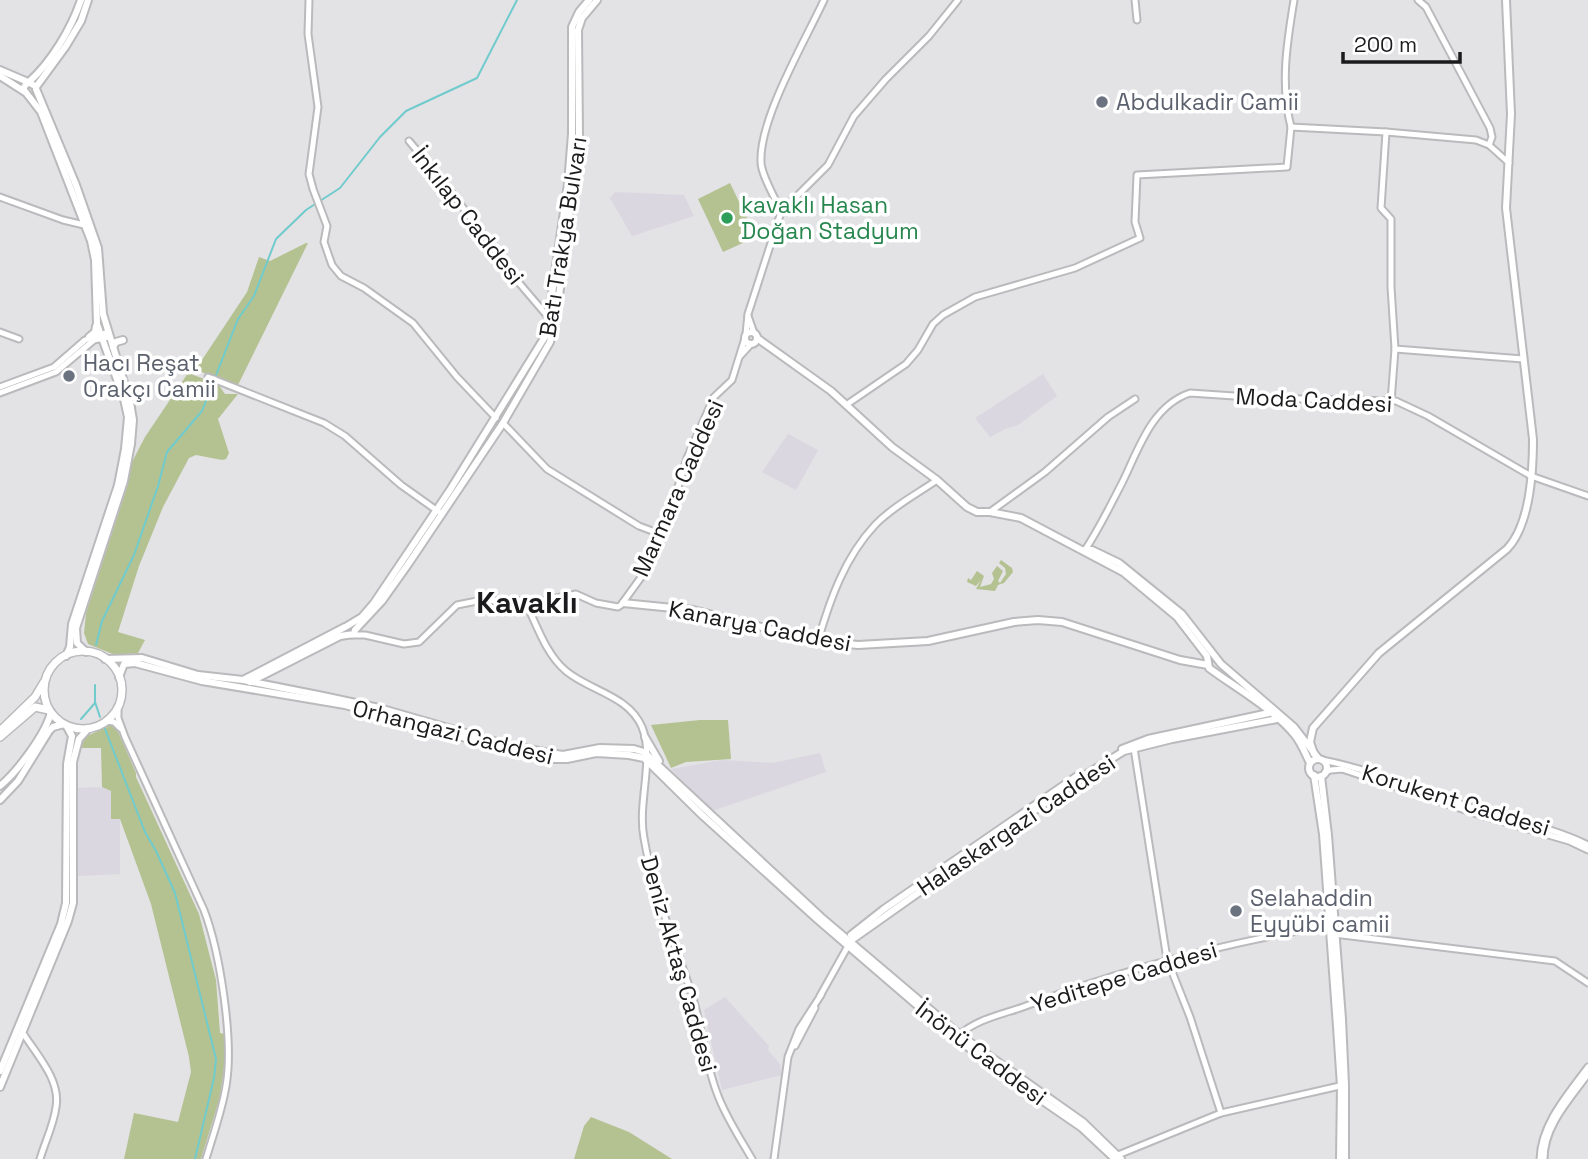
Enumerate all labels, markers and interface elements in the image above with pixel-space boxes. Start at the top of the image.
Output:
scale bar [1343,21,1460,65]
text: 200 m [1354,31,1417,58]
place label: Abdulkadir Camii [1116,87,1299,117]
marker: Abdulkadir Camii [1094,94,1110,110]
street label: Batı Trakya Bulvarı [532,135,594,339]
street label: İnkılap Caddesi [405,141,531,291]
place label: kavaklı Hasan Doğan Stadyum [741,190,919,246]
marker: kavaklı Hasan Doğan Stadyum [719,210,735,226]
place label: Hacı Reşat Orakçı Camii [83,348,216,404]
marker: Hacı Reşat Orakçı Camii [61,368,77,384]
street label: Moda Caddesi [1235,381,1393,419]
street label: Marmara Caddesi [625,395,731,581]
district label: Kavaklı [476,583,578,622]
street label: Kanarya Caddesi [666,594,854,658]
street label: Orhangazi Caddesi [350,693,556,771]
street label: Halaskargazi Caddesi [911,747,1121,903]
street label: Korukent Caddesi [1358,757,1554,843]
street label: Deniz Aktaş Caddesi [634,852,724,1076]
place label: Selahaddin Eyyübi camii [1250,883,1390,939]
marker: Selahaddin Eyyübi camii [1228,903,1244,919]
street label: Yeditepe Caddesi [1027,934,1221,1020]
street label: İnönü Caddesi [909,994,1053,1112]

